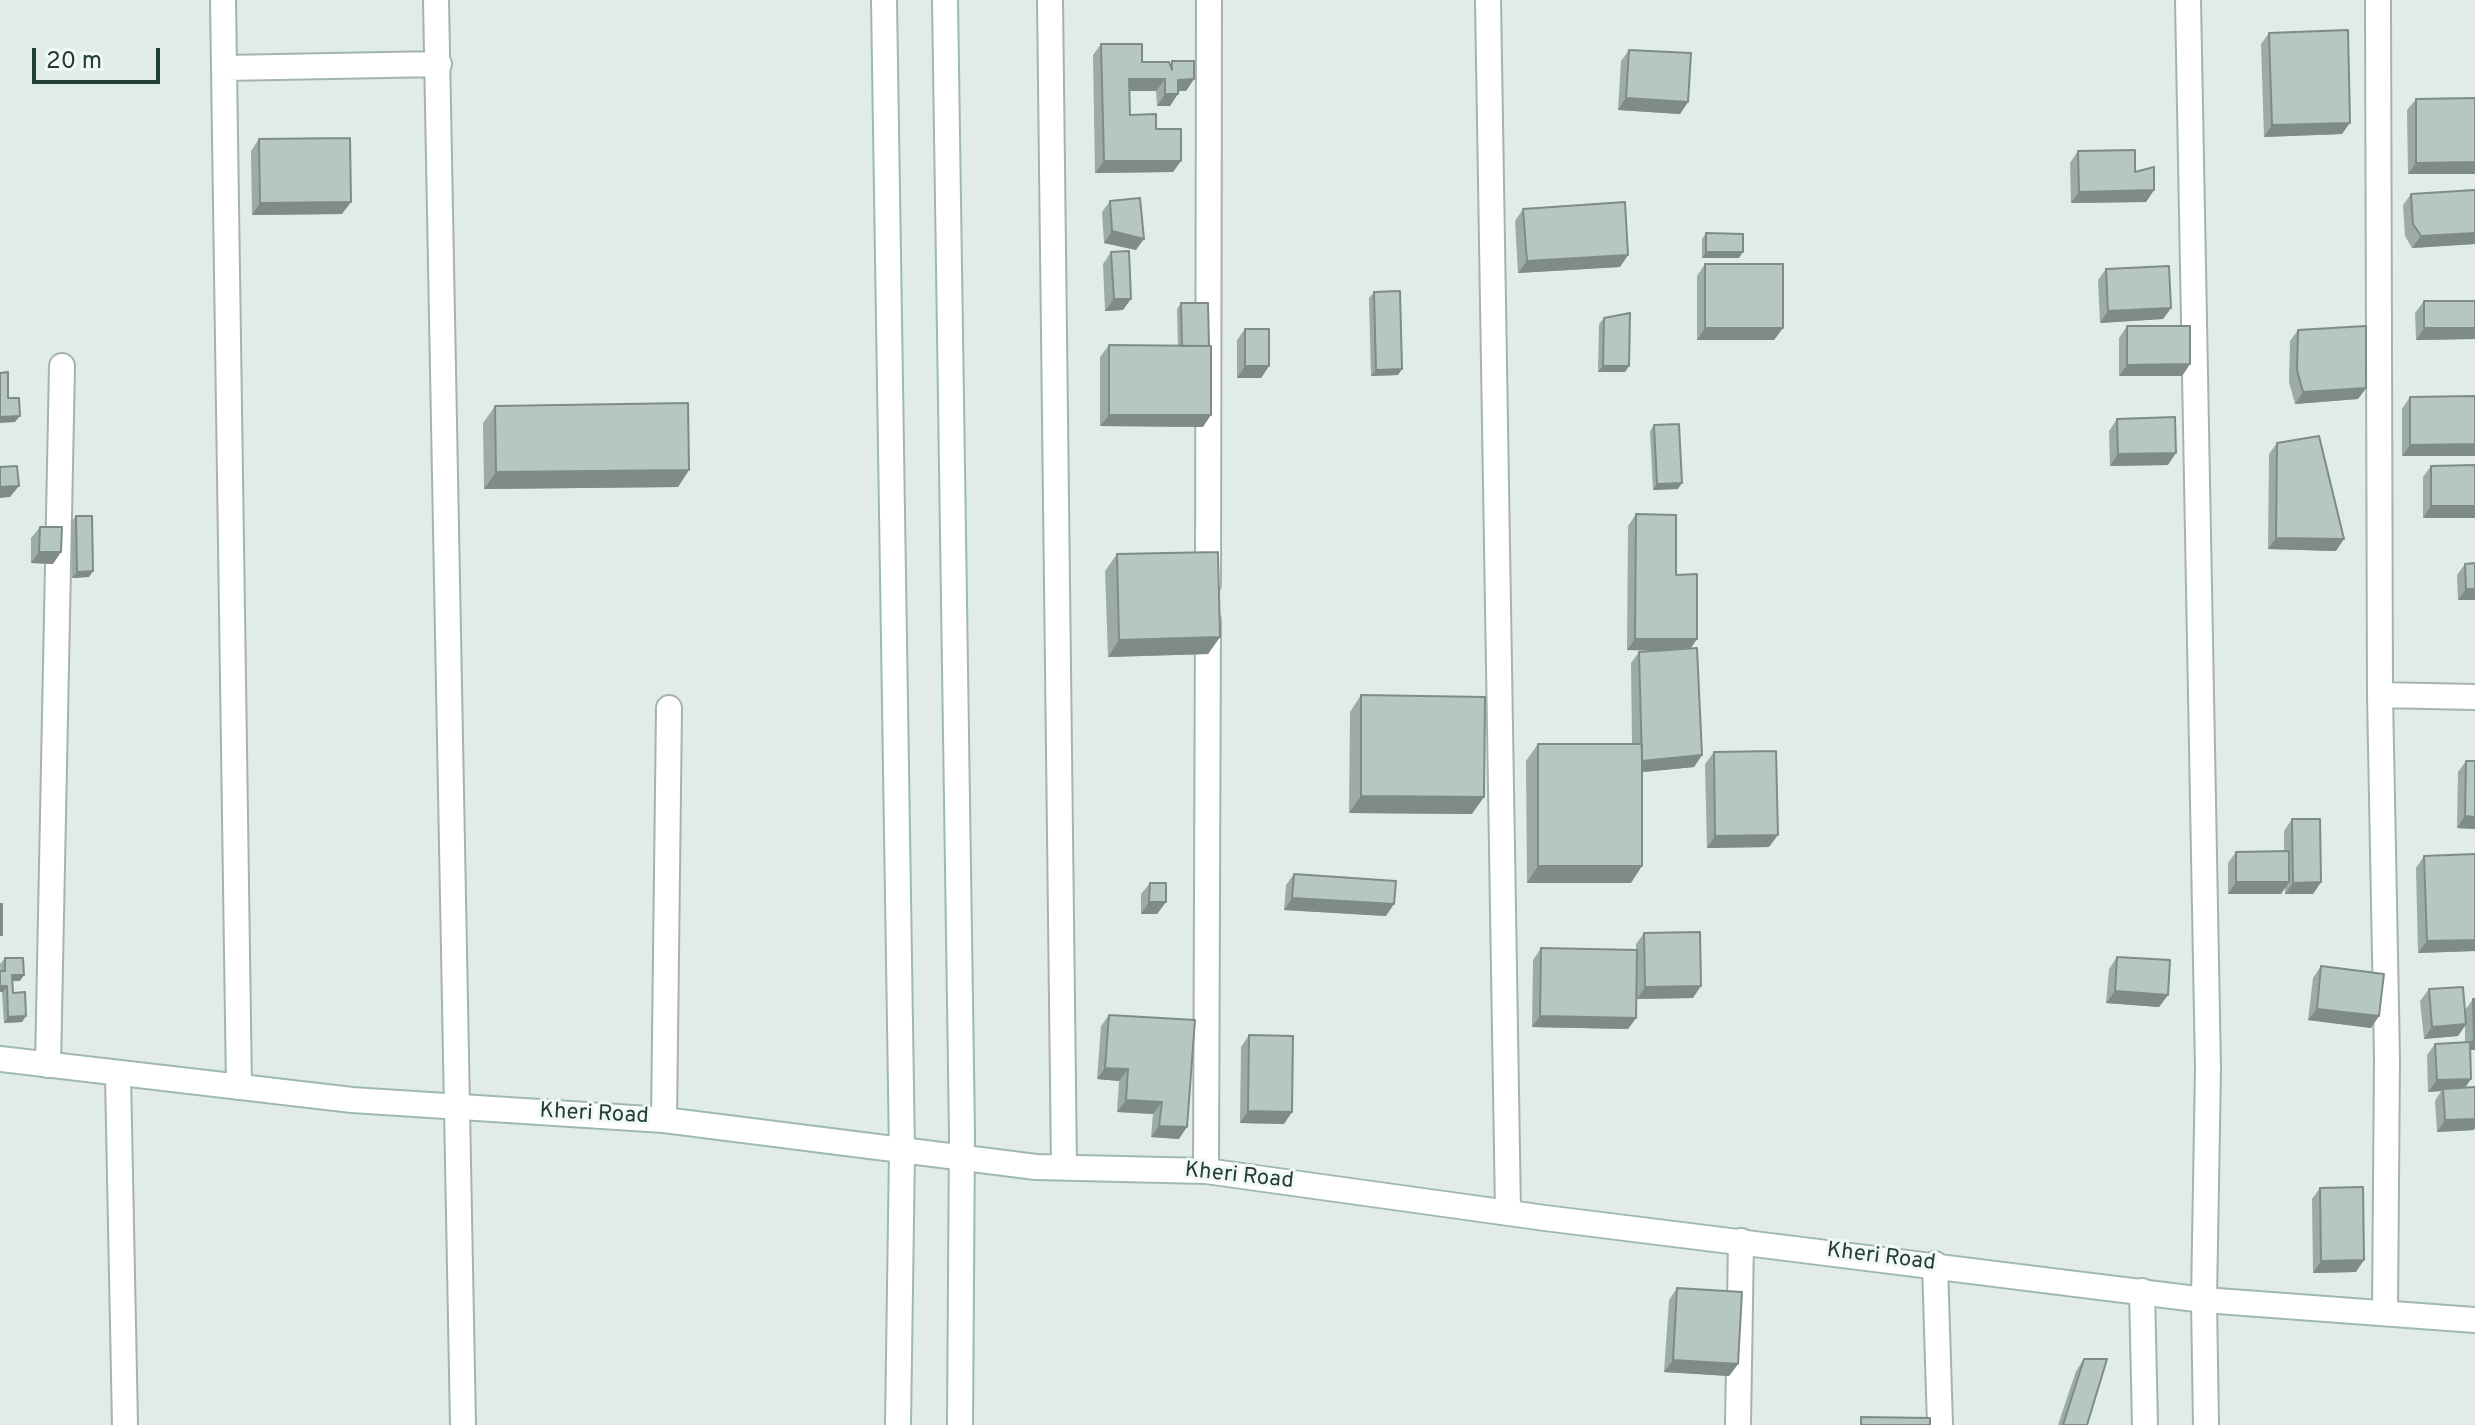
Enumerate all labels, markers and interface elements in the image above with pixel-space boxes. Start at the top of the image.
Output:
scale bar [36,32,164,82]
text: 20 m [46,47,102,77]
street label: Kheri Road [539,1099,649,1131]
street label: Kheri Road [1183,1158,1295,1196]
street label: Kheri Road [1825,1238,1937,1278]

